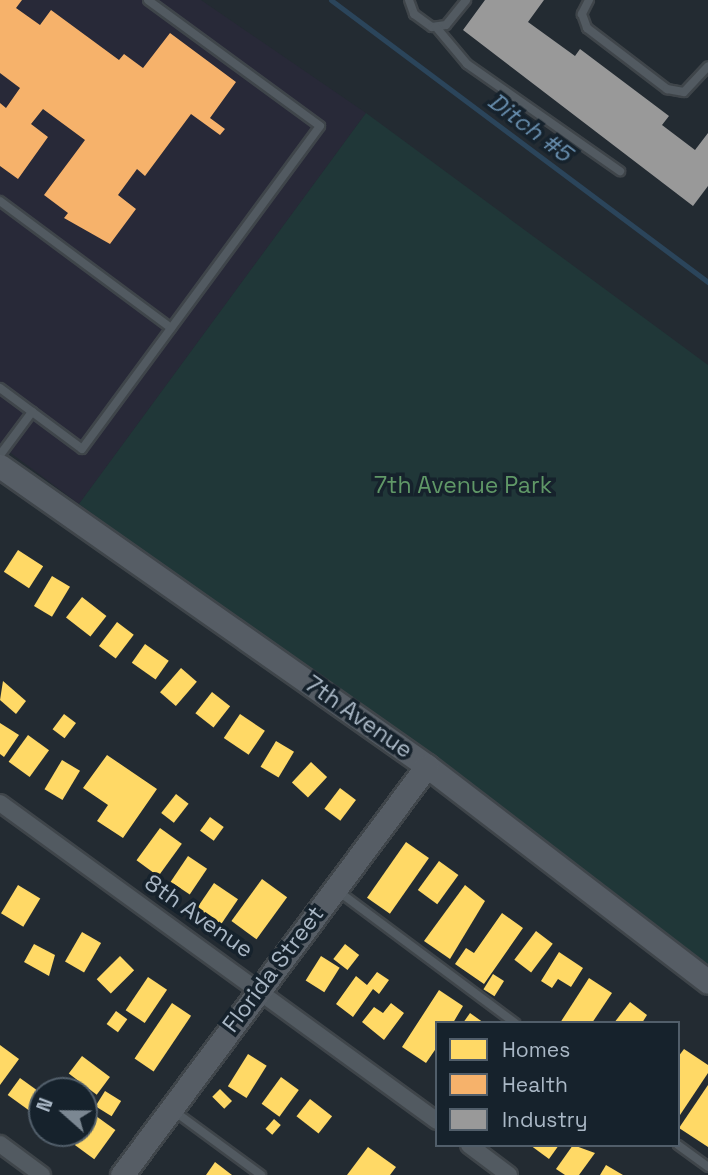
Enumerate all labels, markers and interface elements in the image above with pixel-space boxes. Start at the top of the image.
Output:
water label: Ditch #5 [483,86,577,168]
park label: 7th Avenue Park [374,471,552,499]
street label: 7th Avenue [300,670,418,764]
street label: 8th Avenue [139,869,259,963]
street label: Florida Street [217,900,329,1038]
legend [435,1021,680,1147]
text: Homes [502,1036,570,1063]
text: Health [502,1071,568,1098]
north arrow [28,1077,98,1147]
text: N [31,1095,59,1115]
text: Industry [502,1106,588,1133]

